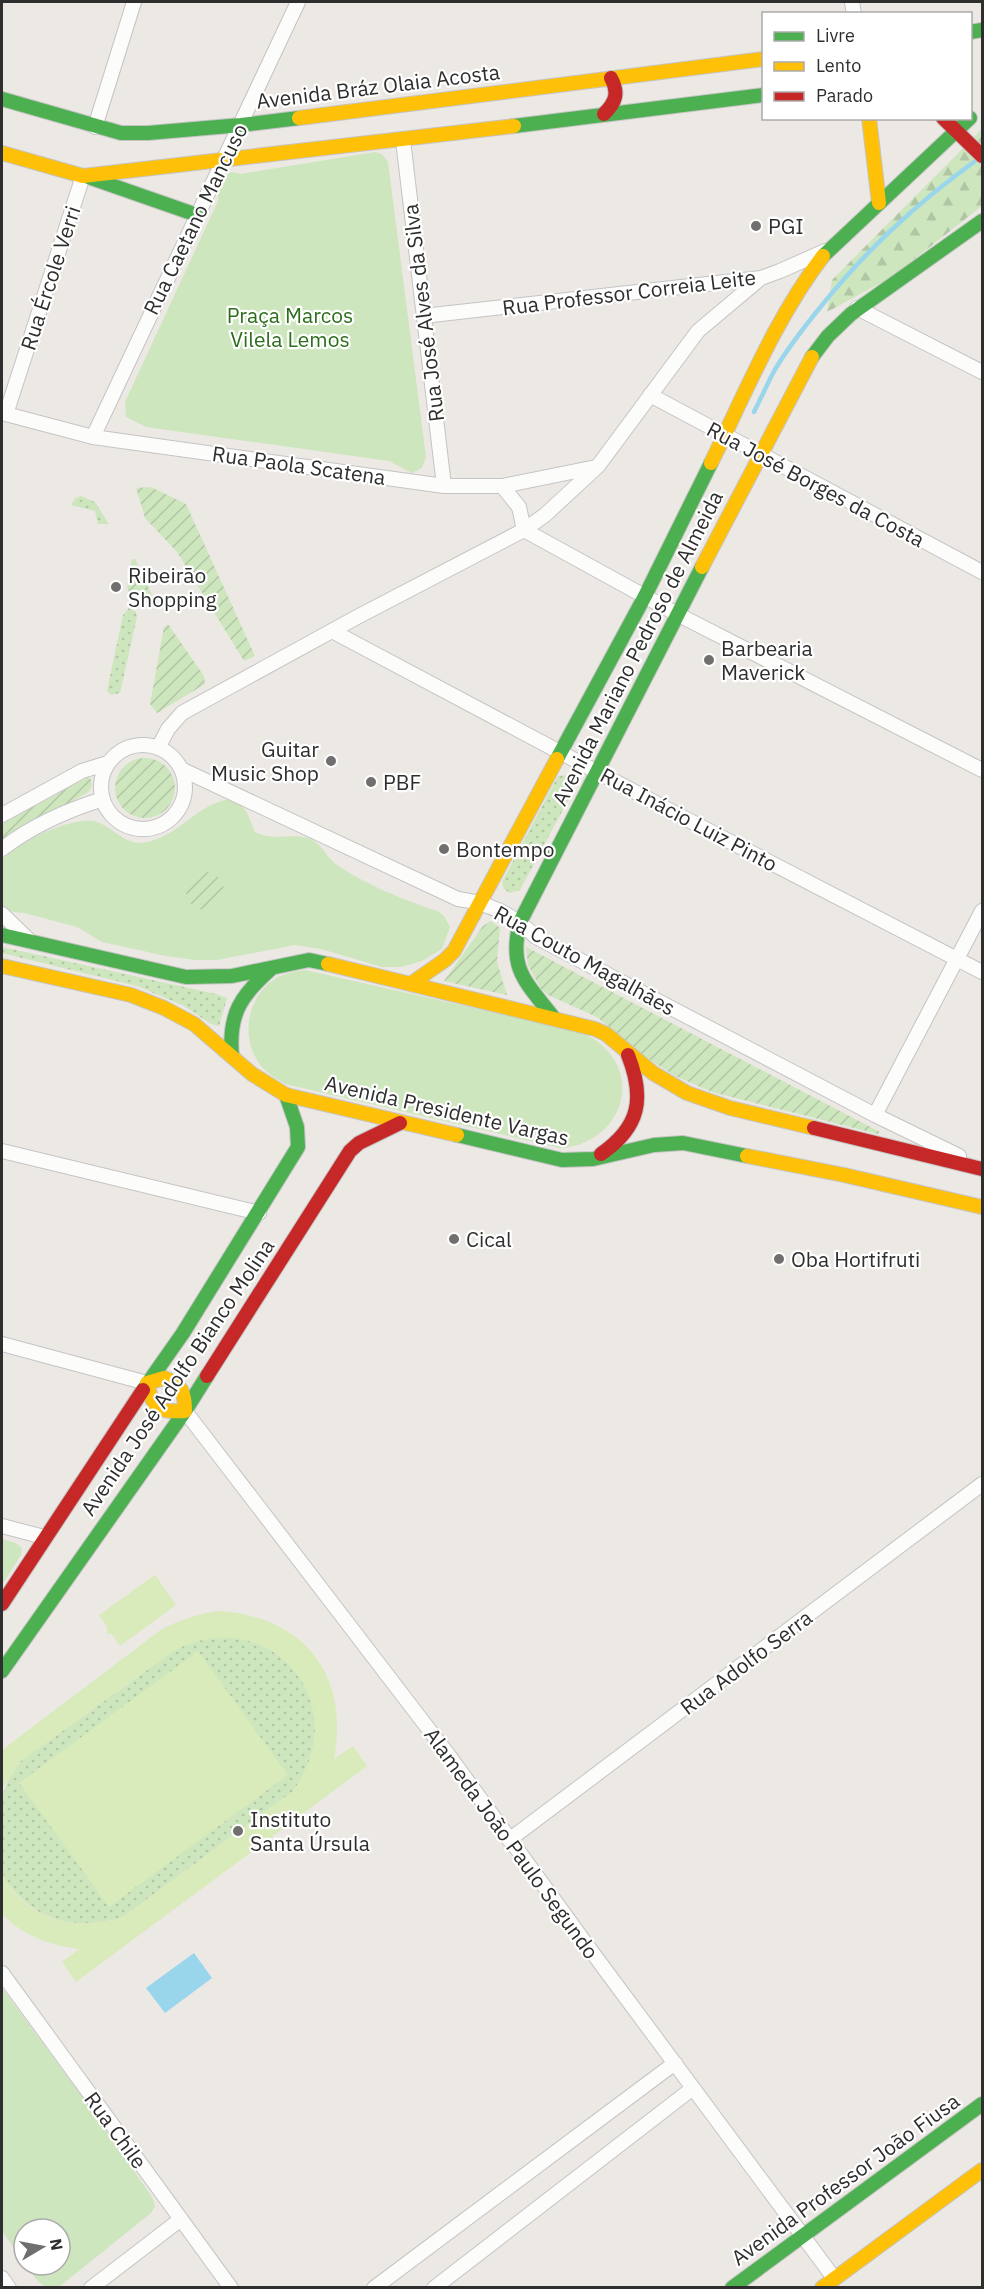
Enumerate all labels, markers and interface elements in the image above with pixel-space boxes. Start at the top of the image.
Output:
legend [762,12,972,120]
text: Livre [816,24,855,47]
text: Lento [816,54,861,77]
street label: Avenida Bráz Olaia Acosta [255,57,501,115]
text: Parado [816,84,873,107]
street label: Rua Caetano Mancuso [137,119,253,319]
street label: Rua Ércole Verri [13,202,87,354]
street label: Rua José Alves da Silva [396,203,450,423]
place label: PGI [768,212,804,240]
marker: PGI [749,219,763,233]
street label: Rua Professor Correia Leite [501,263,757,321]
park label: Praça Marcos Vilela Lemos [227,301,353,353]
street label: Rua José Borges da Costa [702,415,930,553]
street label: Rua Paola Scatena [210,439,388,491]
street label: Avenida Mariano Pedroso de Almeida [545,486,729,810]
place label: Ribeirão Shopping [128,561,217,613]
marker: Ribeirão Shopping [109,580,123,594]
place label: Barbearia Maverick [721,634,813,686]
marker: Barbearia Maverick [702,653,716,667]
place label: Guitar Music Shop [211,735,319,787]
marker: Guitar Music Shop [324,754,338,768]
street label: Rua Inácio Luiz Pinto [596,760,782,878]
place label: PBF [383,768,421,796]
marker: PBF [364,775,378,789]
place label: Bontempo [456,835,555,863]
marker: Bontempo [437,842,451,856]
street label: Rua Couto Magalhães [489,898,681,1022]
street label: Avenida Presidente Vargas [322,1068,572,1152]
place label: Cical [466,1225,512,1253]
marker: Cical [447,1232,461,1246]
street label: Avenida José Adolfo Bianco Molina [74,1233,280,1521]
place label: Oba Hortifruti [791,1245,920,1273]
marker: Oba Hortifruti [772,1252,786,1266]
street label: Rua Adolfo Serra [674,1603,818,1721]
street label: Alameda João Paulo Segundo [418,1722,606,1964]
place label: Instituto Santa Úrsula [250,1805,370,1857]
marker: Instituto Santa Úrsula [231,1824,245,1838]
street label: Rua Chile [79,2086,153,2174]
street label: Avenida Professor João Fiusa [725,2087,965,2271]
north arrow [12,2217,72,2277]
text: N [46,2237,68,2252]

